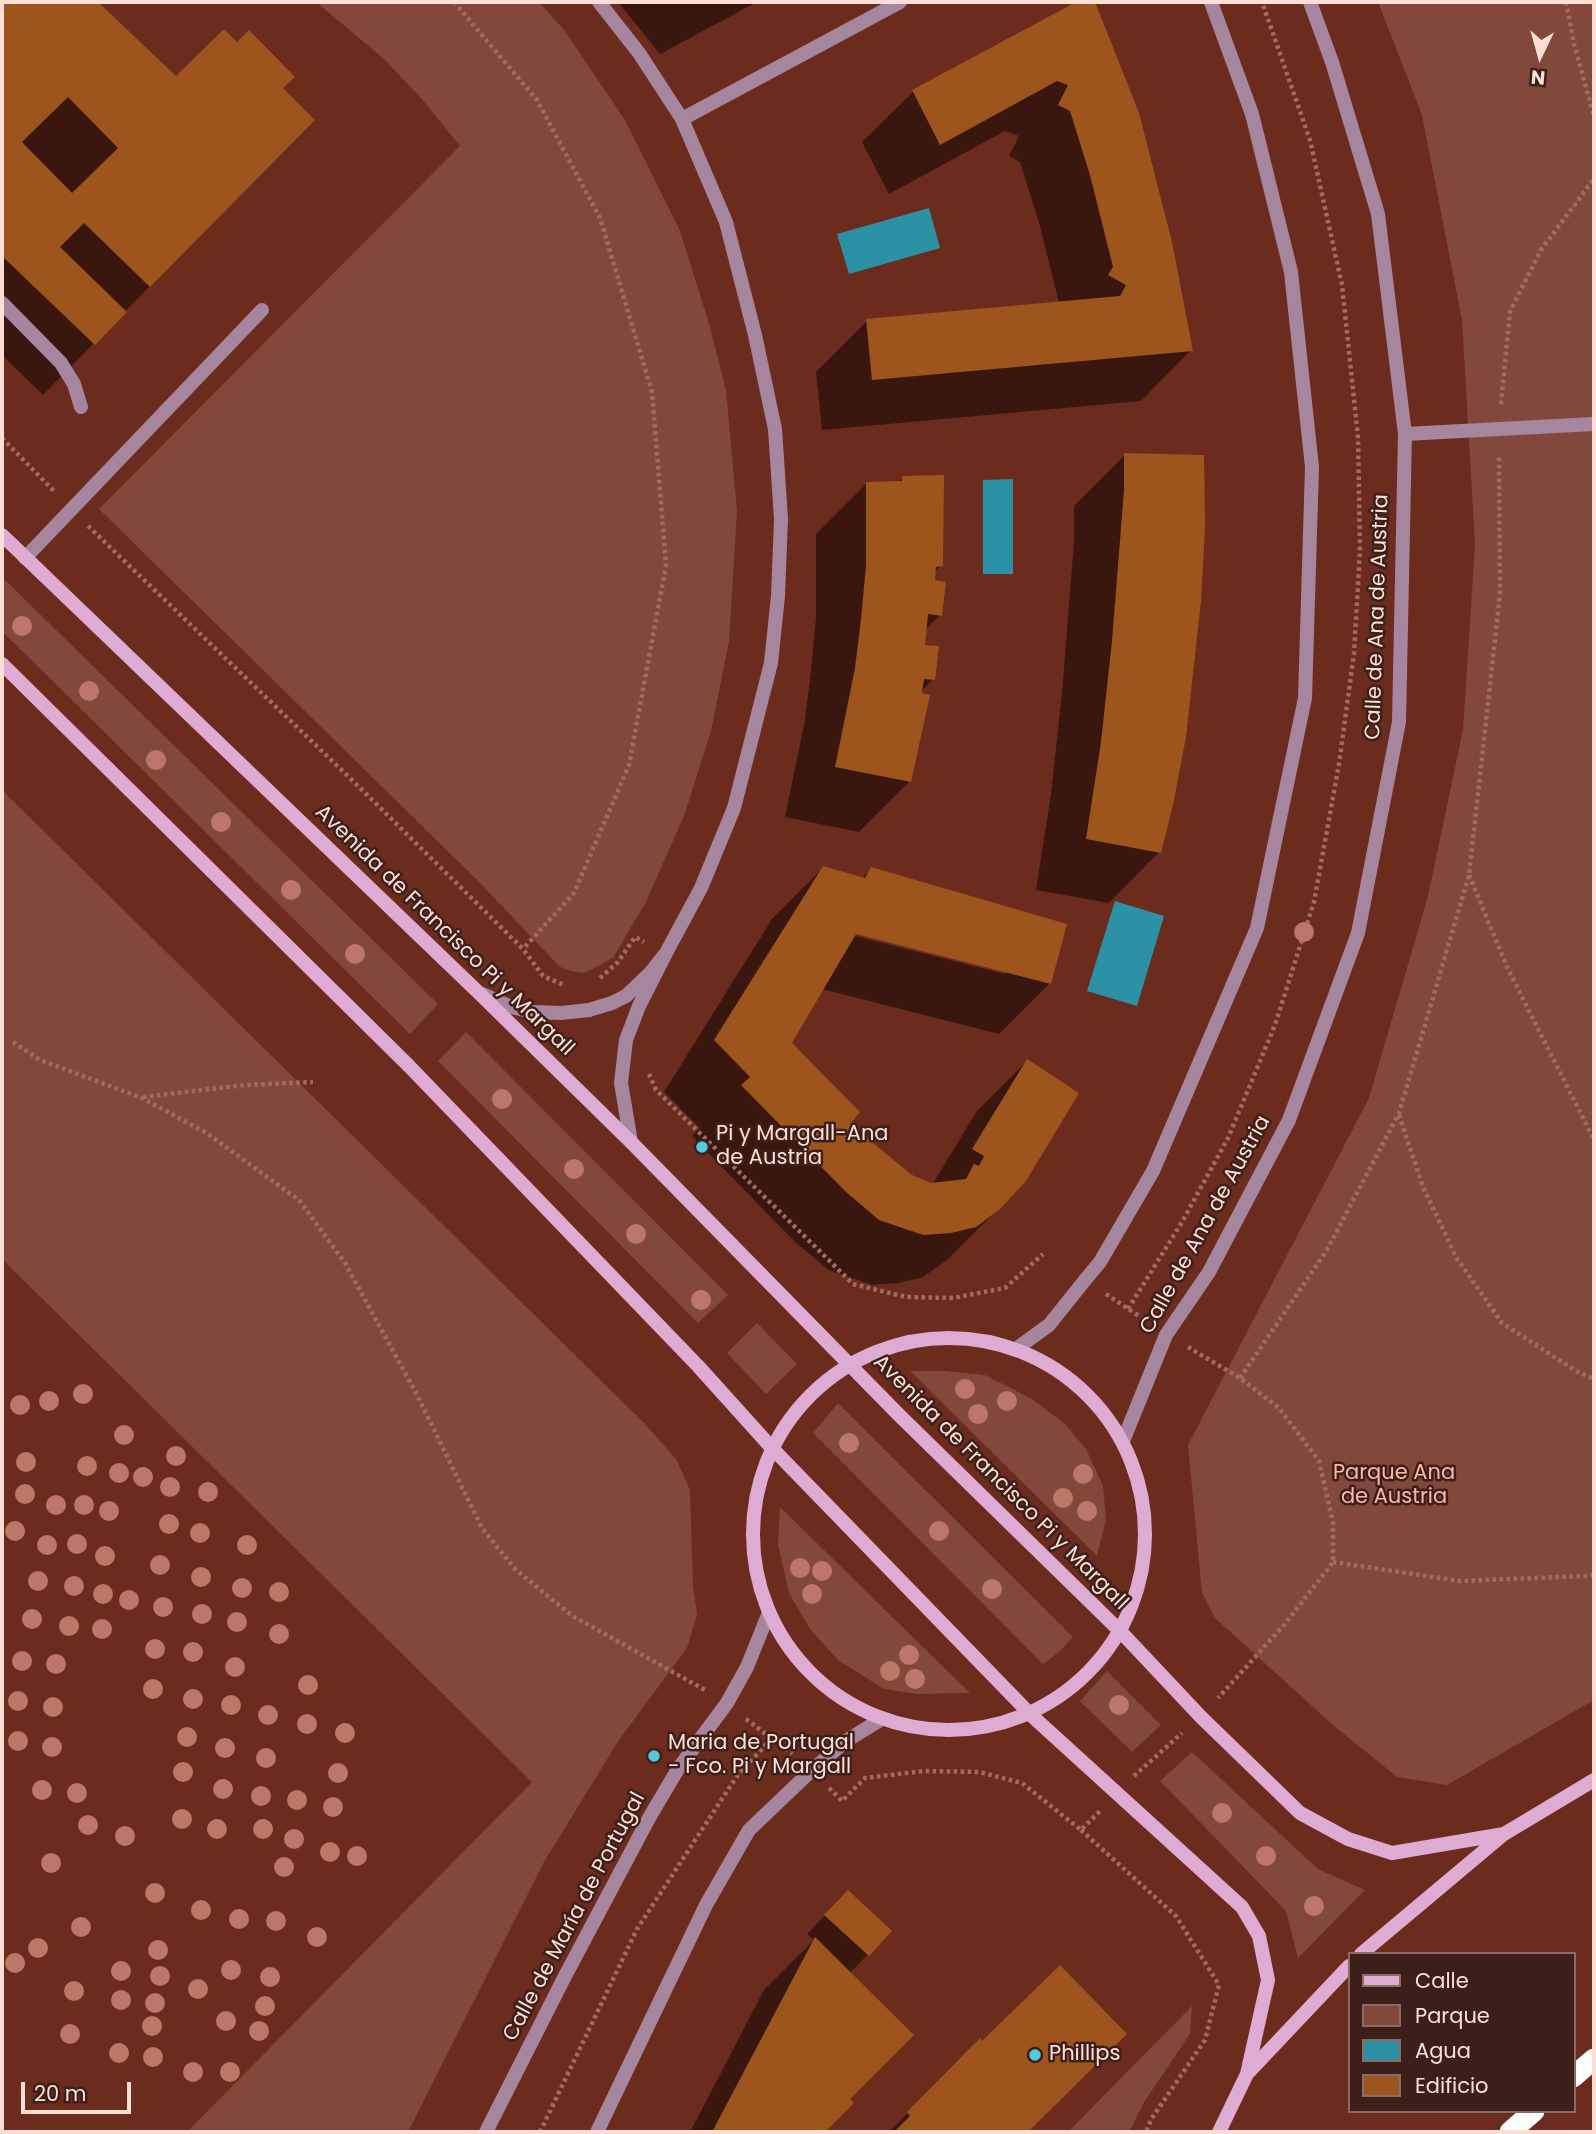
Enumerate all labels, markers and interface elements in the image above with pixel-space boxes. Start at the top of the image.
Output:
north arrow [1505,21,1575,91]
text: N [1530,63,1546,91]
street label: Calle de Ana de Austria [1361,494,1395,740]
street label: Avenida de Francisco Pi y Margall [309,800,579,1062]
street label: Calle de Ana de Austria [1135,1111,1277,1339]
place label: Pi y Margall-Ana de Austria [716,1122,889,1172]
marker: Pi y Margall-Ana de Austria [694,1139,710,1155]
street label: Avenida de Francisco Pi y Margall [867,1350,1133,1616]
park label: Parque Ana de Austria [1333,1461,1455,1511]
place label: Maria de Portugal - Fco. Pi y Margall [668,1731,854,1781]
marker: Maria de Portugal - Fco. Pi y Margall [646,1748,662,1764]
street label: Calle de María de Portugal [499,1788,651,2046]
legend [1348,1952,1575,2113]
text: Calle [1415,1966,1469,1995]
text: Parque [1415,2001,1490,2030]
text: Agua [1415,2036,1471,2065]
place label: Phillips [1049,2042,1120,2068]
marker: Phillips [1027,2047,1043,2063]
scale bar [24,2068,135,2112]
text: Edificio [1415,2071,1489,2100]
text: 20 m [34,2079,87,2108]

